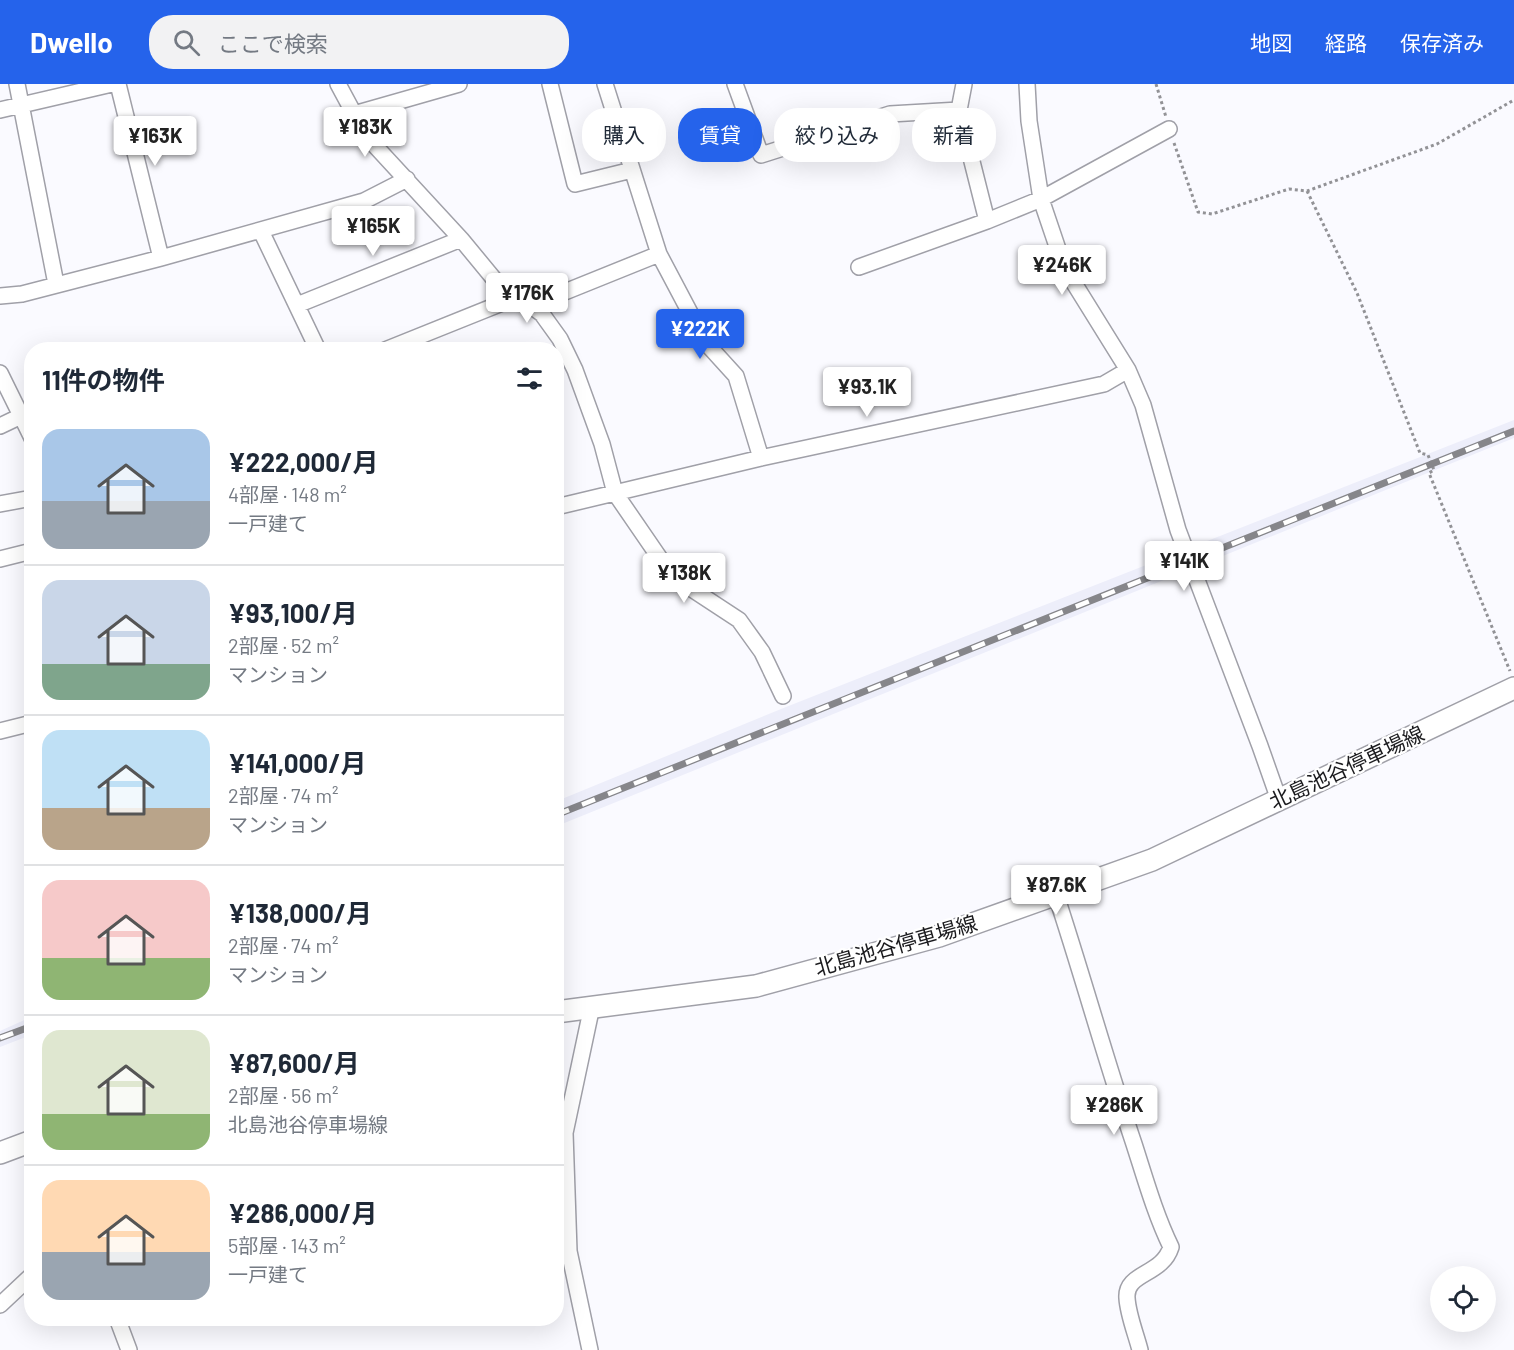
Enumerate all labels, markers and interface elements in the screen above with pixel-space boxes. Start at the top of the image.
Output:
search box [149,15,569,69]
text: Dwello [30,25,113,59]
icon: search [170,26,203,59]
text: ここで検索 [218,30,328,56]
text: 地図 [1250,30,1292,55]
text: 経路 [1325,30,1367,55]
text: 保存済み [1400,30,1484,55]
pin: ¥183K [323,107,407,158]
chip: 購入 [582,108,666,162]
chip: 賃貸 [678,108,762,162]
chip: 絞り込み [774,108,900,162]
chip: 新着 [912,108,996,162]
text: ¥183K [338,114,392,138]
pin: ¥163K [113,116,197,167]
text: ¥163K [128,123,182,147]
pin: ¥165K [331,206,415,257]
text: ¥165K [346,213,400,237]
pin: ¥246K [1020,245,1104,296]
text: ¥246K [1032,252,1092,276]
pin: ¥176K [485,273,569,324]
text: ¥176K [500,280,554,304]
pin: ¥222K [658,309,742,360]
text: ¥222K [670,316,730,340]
icon: filters [513,362,546,395]
text: 11件の物件 [42,364,165,395]
pin: ¥93.1K [818,367,916,418]
text: ¥93.1K [837,374,897,398]
text: ¥222,000/月 [228,446,379,477]
icon: home [90,453,162,525]
text: 4部屋 · 148 m² [228,482,347,506]
text: 一戸建て [228,511,308,535]
pin: ¥141K [1142,541,1226,592]
text: ¥141K [1159,548,1209,572]
pin: ¥138K [642,553,726,604]
text: ¥138K [657,560,711,584]
text: ¥93,100/月 [228,597,358,628]
icon: home [90,604,162,676]
text: 2部屋 · 52 m² [228,633,339,657]
text: マンション [228,662,328,686]
street label: 北島池谷停車場線 [1265,720,1428,813]
text: ¥141,000/月 [228,747,366,778]
icon: home [90,754,162,826]
text: 2部屋 · 74 m² [228,783,338,807]
text: マンション [228,812,328,836]
pin: ¥87.6K [1007,865,1105,916]
text: ¥87.6K [1025,872,1087,896]
text: ¥138,000/月 [228,897,372,928]
icon: home [90,904,162,976]
street label: 北島池谷停車場線 [811,909,980,980]
text: 2部屋 · 74 m² [228,933,338,957]
text: マンション [228,962,328,986]
text: ¥87,600/月 [228,1047,360,1078]
icon: home [90,1054,162,1126]
text: 2部屋 · 56 m² [228,1083,339,1107]
pin: ¥286K [1072,1085,1156,1136]
text: ¥286K [1085,1092,1144,1116]
text: 北島池谷停車場線 [228,1112,388,1136]
text: ¥286,000/月 [228,1197,377,1228]
icon: home [90,1204,162,1276]
text: 5部屋 · 143 m² [228,1233,346,1257]
text: 一戸建て [228,1262,308,1286]
map controls [1430,1266,1496,1332]
button: locate [1430,1266,1496,1332]

